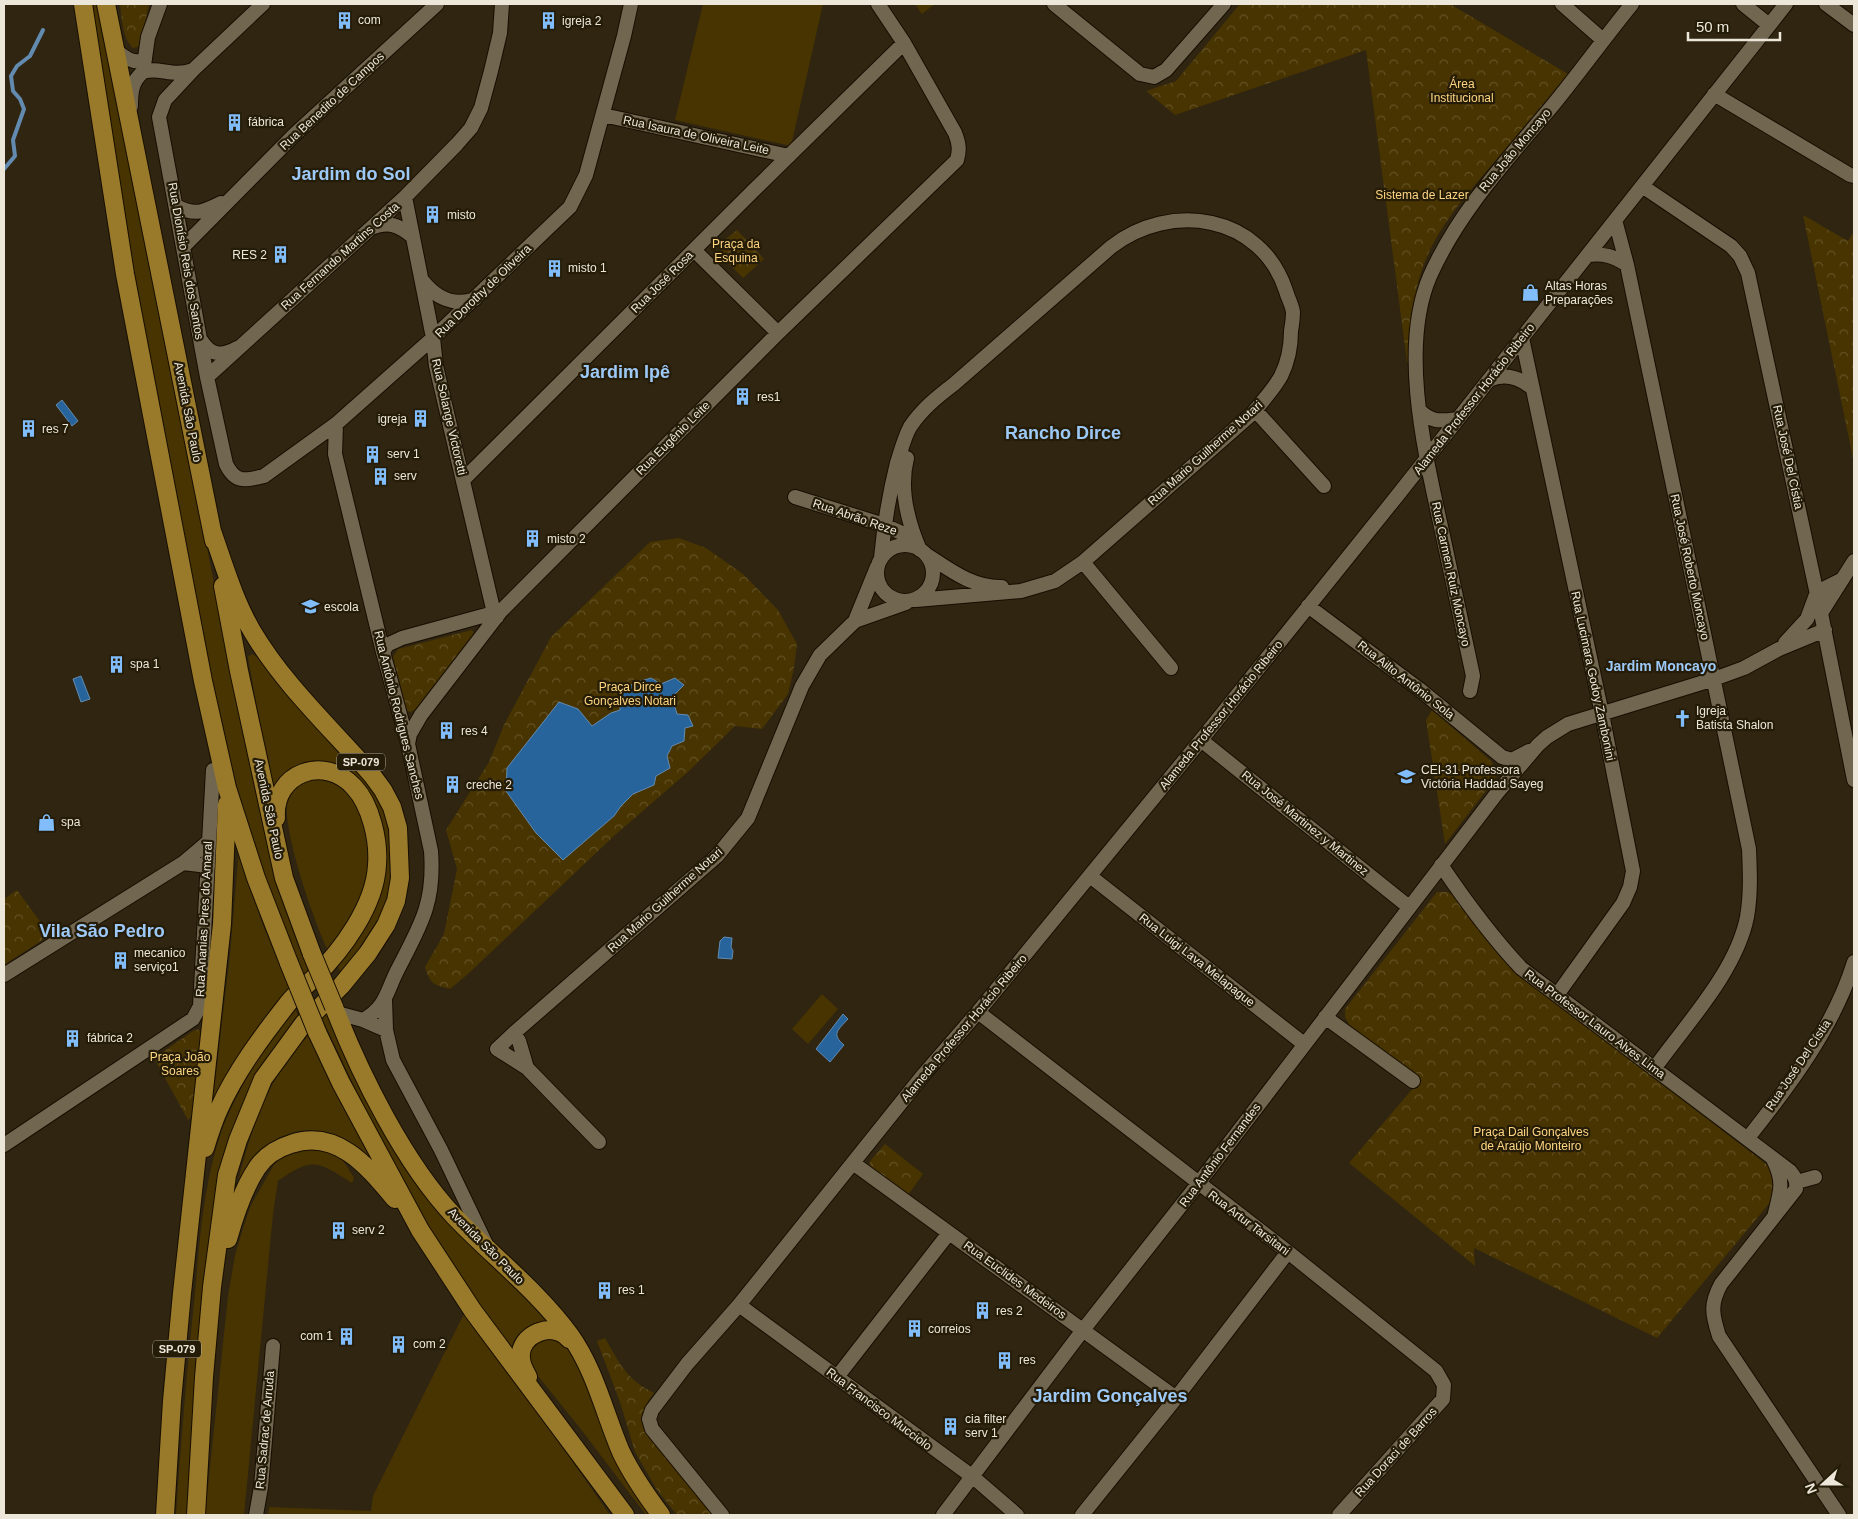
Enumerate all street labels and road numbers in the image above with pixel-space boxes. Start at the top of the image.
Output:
street label: Rua Benedito de Campos [277,49,387,153]
street label: Rua João Moncayo [1476,106,1554,194]
street label: Rua Isaura de Oliveira Leite [622,113,771,157]
street label: Rua Dionísio Reis dos Santos [165,181,207,341]
street label: Rua Fernando Martins Costa [278,199,402,313]
street label: Rua Dorothy de Oliveira [432,241,534,341]
street label: Rua José Rosa [628,248,696,316]
street label: Alameda Professor Horácio Ribeiro [1411,320,1538,477]
street label: Rua Solange Victoretti [429,357,469,477]
street label: Avenida São Paulo [171,361,205,464]
street label: Rua Eugênio Leite [633,398,713,478]
street label: Rua Mario Guilherme Notari [1145,398,1265,508]
street label: Rua José Del Cístia [1770,404,1806,511]
street label: Rua José Roberto Moncayo [1668,493,1712,642]
street label: Rua Abrão Reze [811,496,899,538]
street label: Rua Carmen Ruiz Moncayo [1429,500,1473,648]
street label: Rua Lucimara Godoy Zambonini [1568,590,1618,762]
street label: Rua Antônio Rodrigues Sanches [371,629,427,801]
street label: Alameda Professor Horácio Ribeiro [1156,637,1286,792]
street label: Rua Ailto Antônio Sola [1355,638,1457,722]
road number: SP-079 [337,754,385,770]
street label: Avenida São Paulo [252,758,287,861]
street label: Rua José Martinez y Martinez [1239,768,1371,878]
street label: Rua Ananias Pires do Amaral [193,841,215,997]
street label: Rua Mario Guilherme Notari [605,845,725,955]
street label: Rua Luigi Lava Melapague [1136,911,1258,1010]
street label: Alameda Professor Horácio Ribeiro [898,951,1030,1105]
street label: Rua Professor Lauro Alves Lima [1522,967,1668,1082]
street label: Rua José Del Cístia [1763,1017,1834,1113]
street label: Rua Antônio Fernandes [1176,1100,1264,1210]
street label: Rua Artur Tarsitani [1205,1188,1293,1258]
street label: Avenida São Paulo [445,1205,527,1287]
street label: Rua Euclides Medeiros [961,1238,1069,1322]
road number: SP-079 [153,1340,201,1358]
street label: Rua Francisco Mucciolo [824,1365,935,1453]
street label: Rua Sadrac de Arruda [253,1370,277,1490]
street label: Rua Doraci de Barros [1352,1404,1440,1500]

